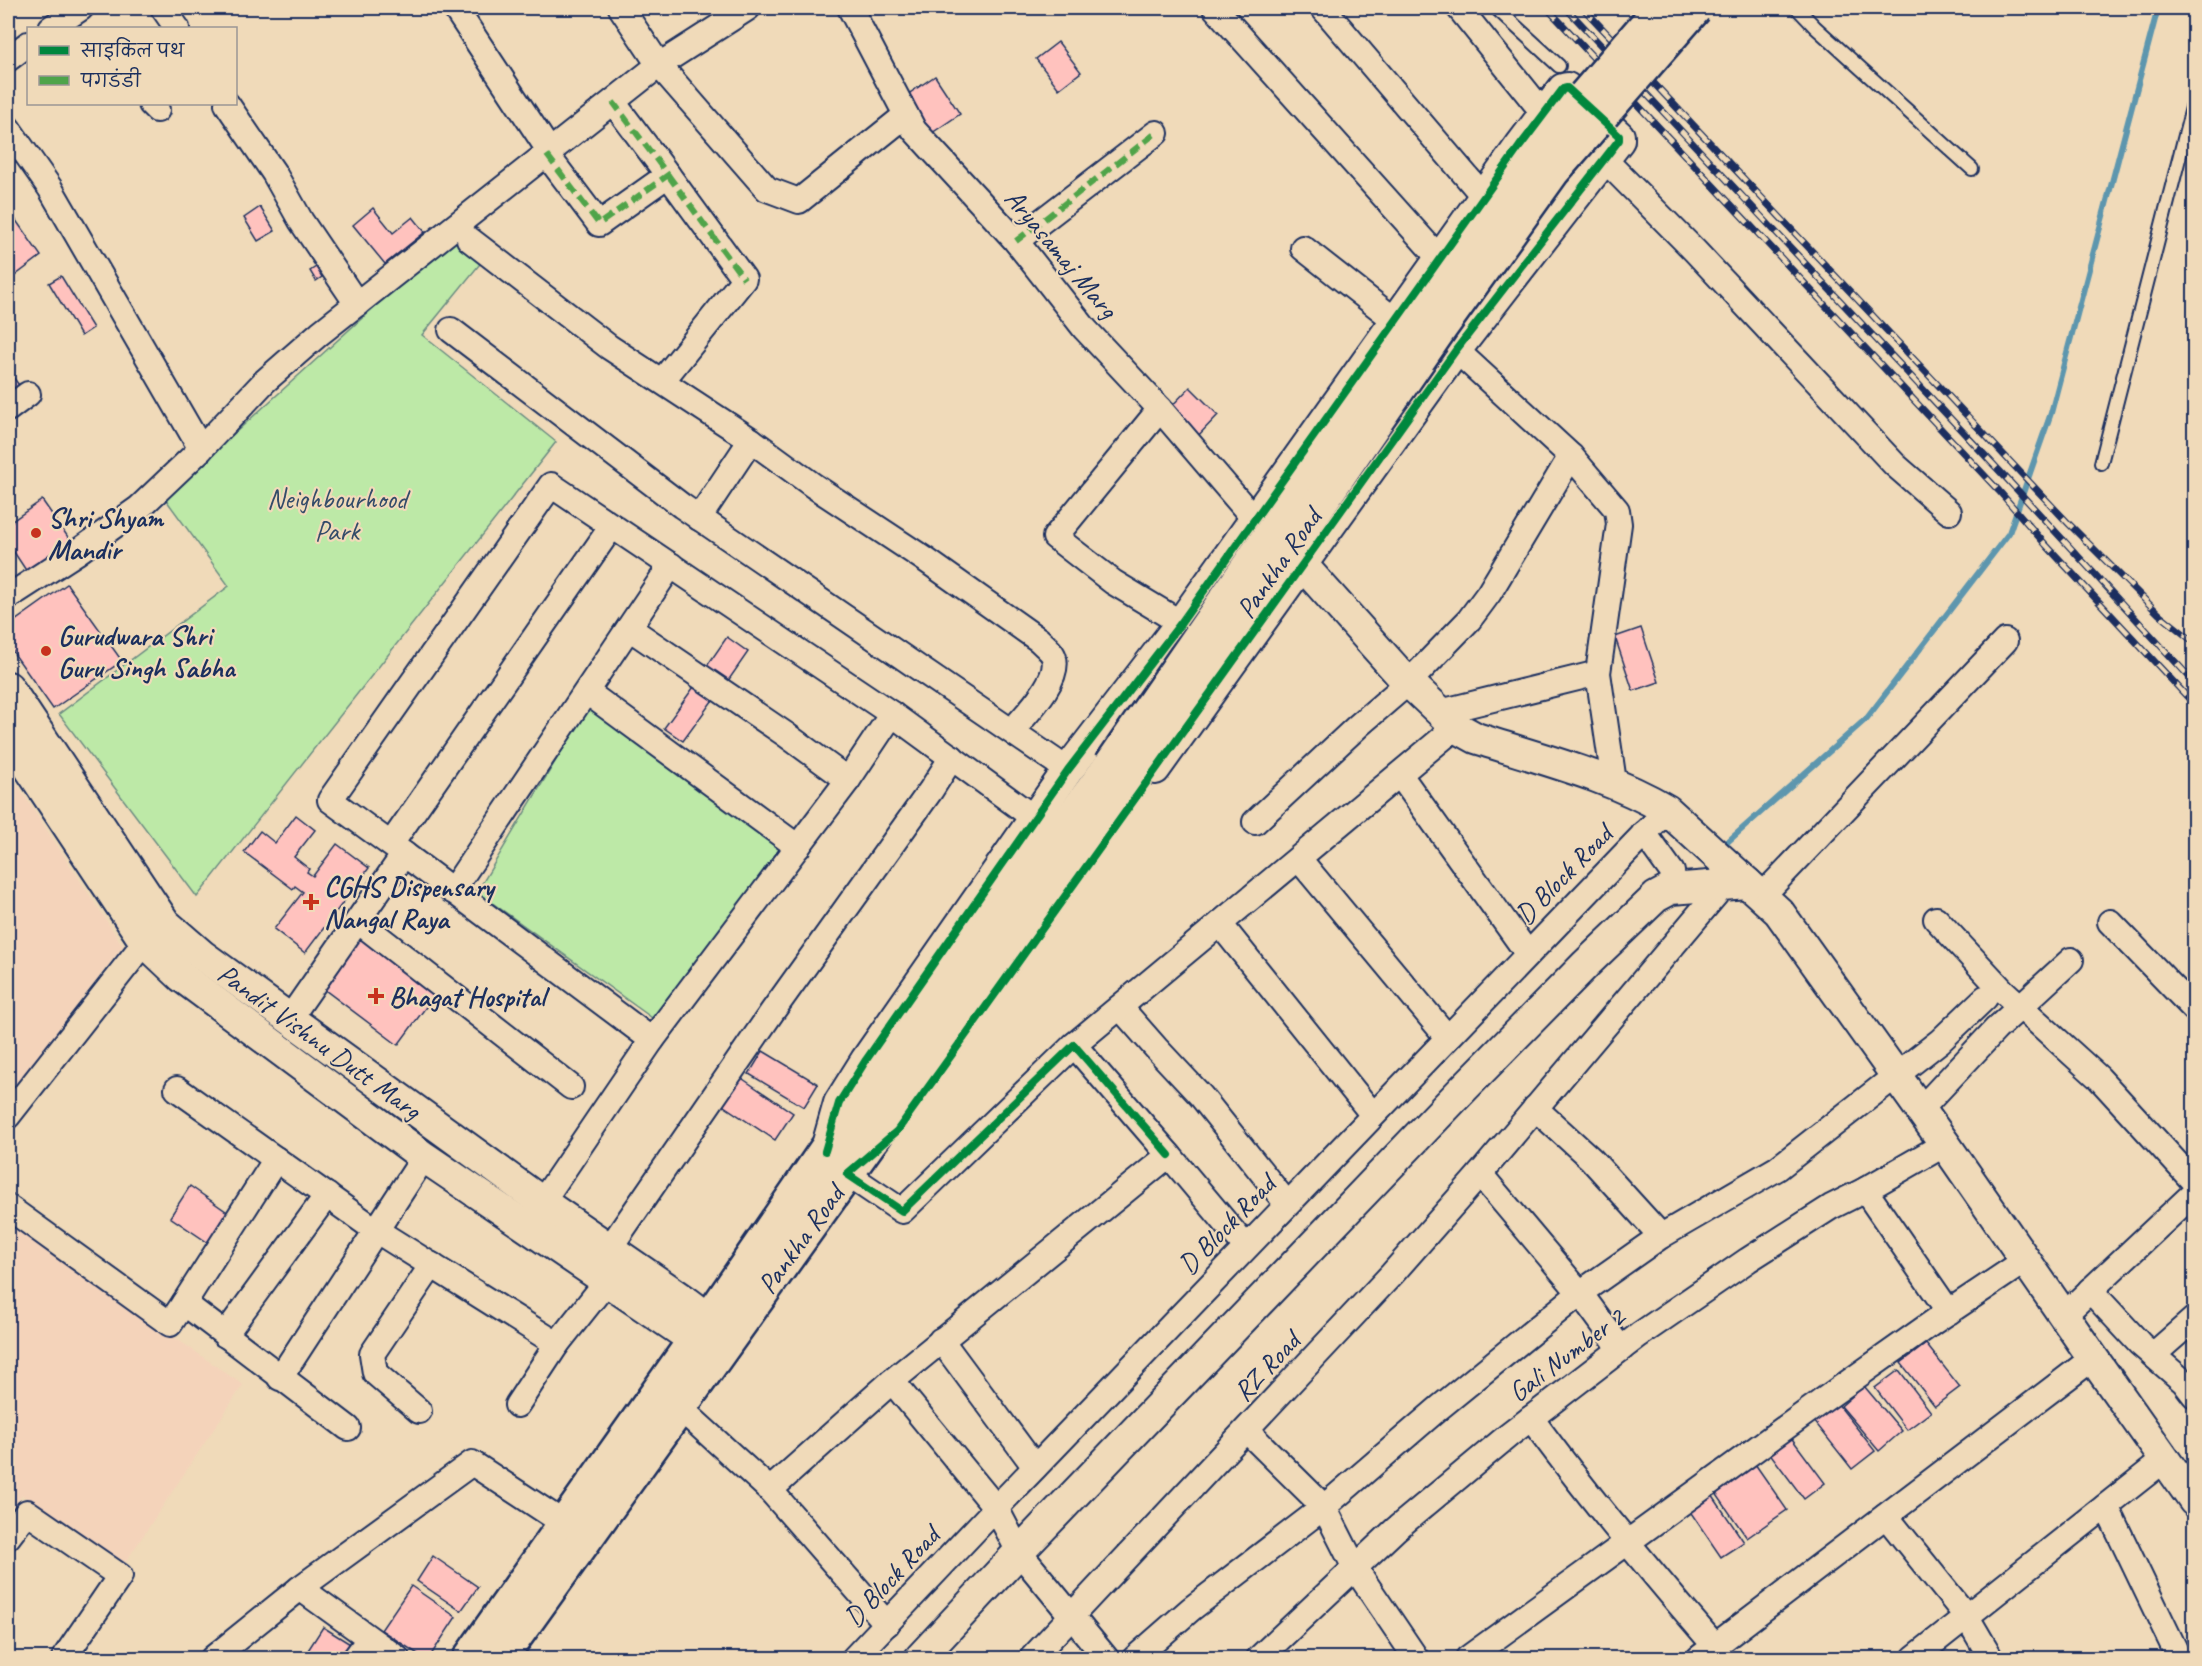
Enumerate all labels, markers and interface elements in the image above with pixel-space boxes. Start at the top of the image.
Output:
legend [27,27,237,105]
text: साइकिल पथ [80,37,186,62]
text: पगडंडी [80,67,141,92]
street label: Aryasamaj Marg [997,181,1127,326]
park label: Neighbourhood Park [267,481,411,548]
street label: Pankha Road [1228,499,1331,625]
place label: Shri Shyam Mandir [48,500,165,567]
marker: Shri Shyam Mandir [29,526,43,540]
place label: Gurudwara Shri Guru Singh Sabha [58,618,237,685]
marker: Gurudwara Shri Guru Singh Sabha [39,644,53,658]
street label: D Block Road [1507,814,1622,931]
place label: CGHS Dispensary Nangal Raya [324,869,497,936]
marker: CGHS Dispensary Nangal Raya [302,893,320,911]
street label: Pandit Vishnu Dutt Marg [211,956,429,1128]
place label: Bhagat Hospital [389,979,551,1014]
marker: Bhagat Hospital [367,987,385,1005]
street label: D Block Road [1170,1164,1285,1281]
street label: Pankha Road [749,1175,854,1300]
street label: Gali Number 2 [1501,1298,1633,1410]
street label: RZ Road [1226,1321,1310,1408]
street label: D Block Road [836,1516,949,1634]

